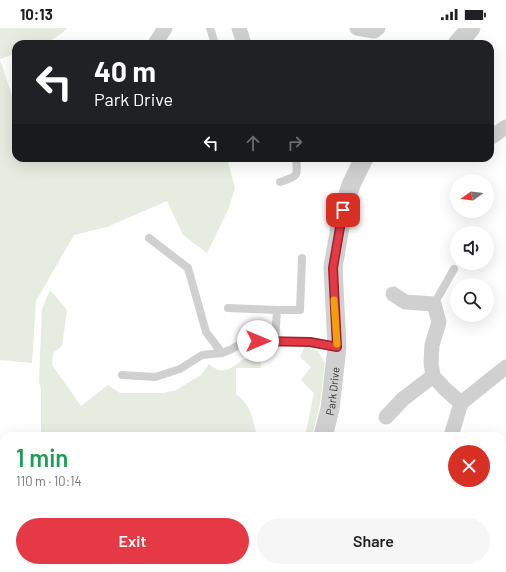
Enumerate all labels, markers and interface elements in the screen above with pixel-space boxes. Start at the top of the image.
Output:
text: 10:13 [20,5,53,23]
text: 40 m [94,54,156,88]
icon: left [28,56,80,108]
text: Park Drive [94,88,173,110]
icon: left [200,132,222,154]
icon: ahead [242,132,264,154]
icon: right [284,132,306,154]
north arrow [450,174,494,218]
map controls [450,174,494,322]
pin [326,193,360,227]
icon: arrive [332,199,354,221]
button: sound [450,226,494,270]
button: search [450,278,494,322]
position arrow [237,320,279,362]
street label: Park Drive [322,366,341,417]
text: 1 min [16,443,68,472]
button: close [448,445,490,487]
text: 110 m · 10:14 [16,473,82,489]
button: Exit [16,518,249,564]
button: Share [257,518,490,564]

